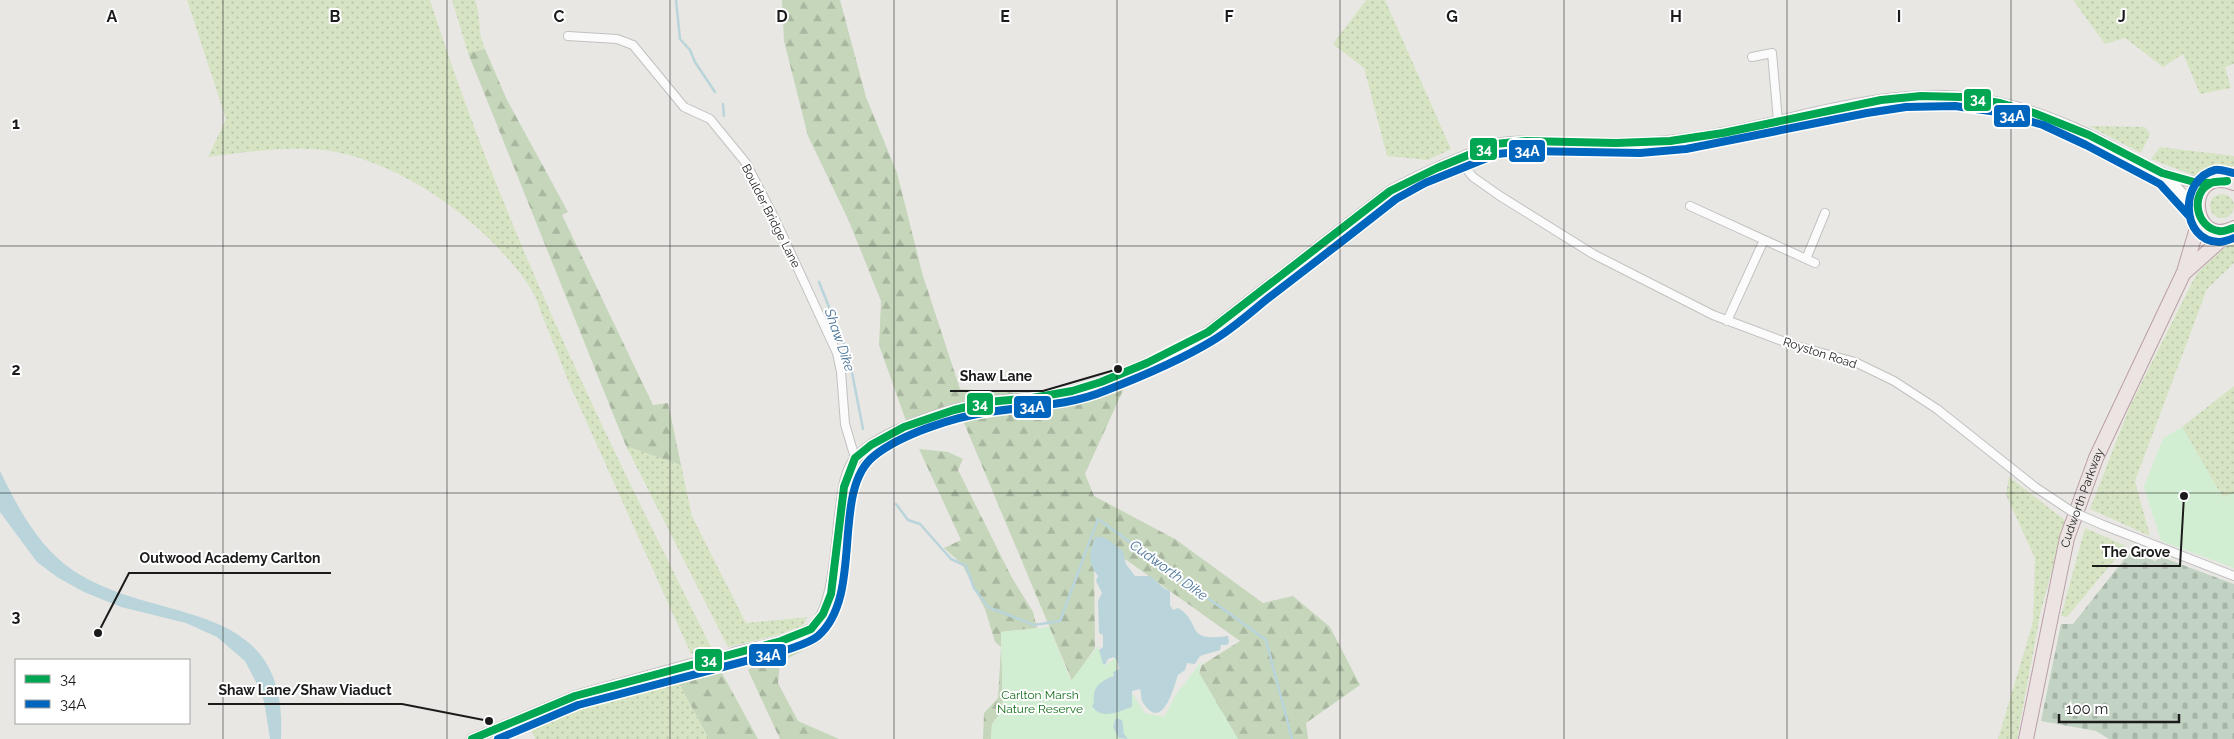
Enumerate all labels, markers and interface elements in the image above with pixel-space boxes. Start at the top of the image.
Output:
text: A [107,7,118,26]
text: B [330,7,341,26]
text: C [554,7,565,26]
text: D [776,7,788,26]
text: E [1000,7,1010,26]
text: F [1224,7,1234,26]
text: G [1446,7,1458,26]
text: H [1670,7,1682,26]
text: I [1897,7,1901,26]
text: J [2118,7,2126,26]
line badge: 34 [1963,88,1992,112]
text: 34 [1970,91,1986,107]
line badge: 34A [1993,104,2031,128]
text: 34A [1999,108,2025,124]
text: 1 [12,114,20,133]
line badge: 34 [1469,137,1498,161]
line badge: 34A [1508,139,1546,163]
text: 34 [1476,141,1492,157]
text: 34A [1514,143,1540,159]
street label: Boulder Bridge Lane [739,162,803,270]
water label: Shaw Dike [821,305,858,374]
street label: Royston Road [1781,335,1859,371]
text: 2 [11,360,21,379]
callout: Shaw Lane [950,362,1043,391]
text: Shaw Lane [960,368,1033,384]
line badge: 34 [966,392,994,416]
line badge: 34A [1013,395,1052,419]
text: 34 [972,396,988,412]
text: 34A [1019,399,1045,415]
street label: Cudworth Parkway [2058,445,2107,549]
water label: Cudworth Dike [1127,536,1211,604]
callout: The Grove [2092,537,2180,566]
callout: Outwood Academy Carlton [129,544,331,573]
text: The Grove [2102,544,2171,560]
text: Outwood Academy Carlton [140,550,320,566]
text: 3 [12,607,21,626]
line badge: 34A [748,643,787,667]
text: 34A [755,647,781,663]
line badge: 34 [694,648,723,672]
text: 34 [701,652,717,668]
legend [15,659,190,724]
text: 34 [60,670,76,688]
callout: Shaw Lane/Shaw Viaduct [208,675,402,704]
text: Shaw Lane/Shaw Viaduct [218,682,392,698]
park label: Carlton Marsh Nature Reserve [997,688,1083,716]
scale bar [2059,692,2179,724]
text: 34A [60,695,86,713]
text: 100 m [2066,700,2108,718]

